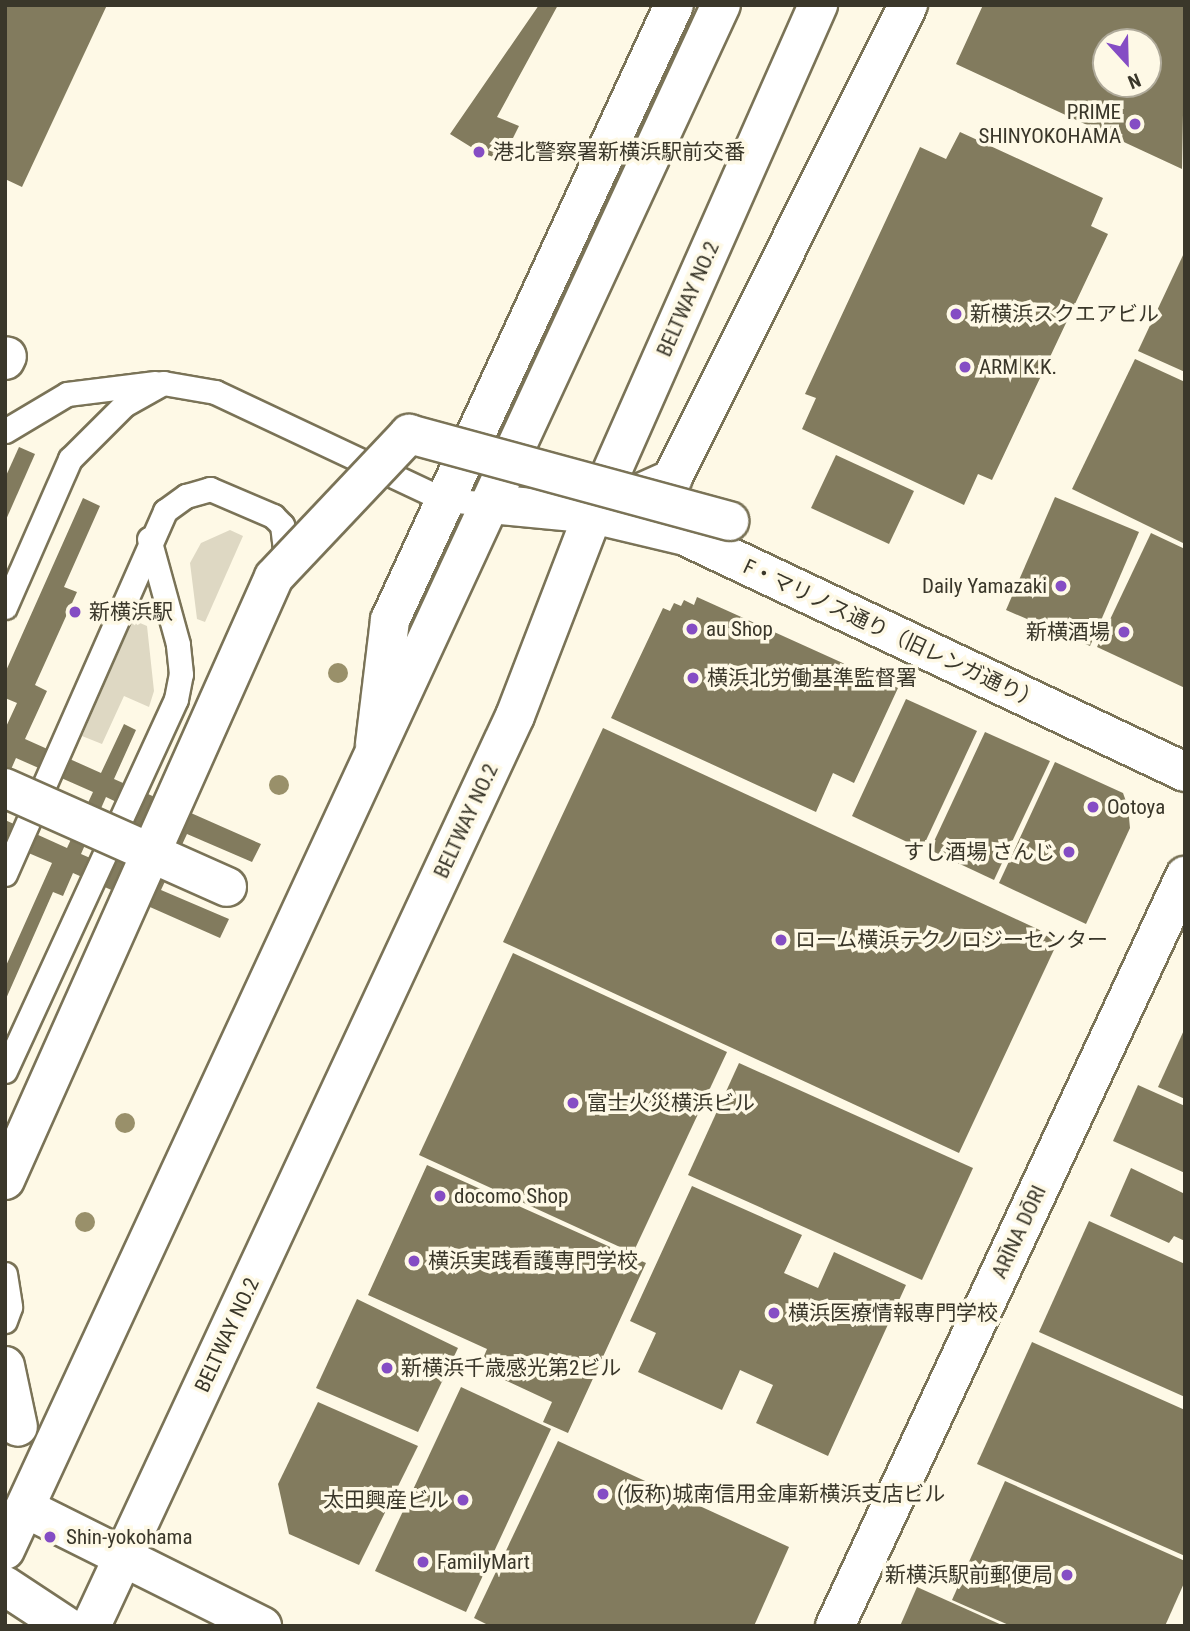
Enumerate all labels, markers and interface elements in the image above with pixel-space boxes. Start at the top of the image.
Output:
north arrow [1092,28,1162,98]
text: N [1125,68,1144,94]
place label: PRIME SHINYOKOHAMA [979,99,1121,149]
marker: PRIME SHINYOKOHAMA [1127,116,1143,132]
place label: 港北警察署新横浜駅前交番 [493,139,745,165]
marker: 港北警察署新横浜駅前交番 [471,144,487,160]
street label: BELTWAY NO.2 [651,238,725,360]
place label: 新横浜スクエアビル [970,301,1159,327]
marker: 新横浜スクエアビル [948,306,964,322]
place label: ARM K.K. [979,354,1057,380]
marker: ARM K.K. [957,359,973,375]
street label: F・マリノス通り（旧レンガ通り） [739,554,1045,714]
place label: Daily Yamazaki [922,573,1047,599]
marker: Daily Yamazaki [1053,578,1069,594]
place label: 新横浜駅 [89,599,173,625]
marker: 新横浜駅 [67,604,83,620]
place label: au Shop [706,616,773,642]
place label: 新横酒場 [1026,619,1110,645]
marker: au Shop [684,621,700,637]
marker: 新横酒場 [1116,624,1132,640]
place label: 横浜北労働基準監督署 [707,665,917,691]
marker: 横浜北労働基準監督署 [685,670,701,686]
street label: BELTWAY NO.2 [429,760,503,882]
place label: Ootoya [1107,794,1165,820]
marker: Ootoya [1085,799,1101,815]
place label: すし酒場 さんじ [903,839,1055,865]
marker: すし酒場 さんじ [1061,844,1077,860]
place label: ローム横浜テクノロジーセンター [795,927,1110,953]
marker: ローム横浜テクノロジーセンター [773,932,789,948]
place label: 富士火災横浜ビル [587,1090,755,1116]
marker: 富士火災横浜ビル [565,1095,581,1111]
street label: ARĪNA DŌRI [987,1182,1051,1282]
place label: docomo Shop [454,1183,568,1209]
marker: docomo Shop [432,1188,448,1204]
place label: 横浜実践看護専門学校 [428,1248,638,1274]
marker: 横浜実践看護専門学校 [406,1253,422,1269]
street label: BELTWAY NO.2 [190,1274,264,1396]
place label: 横浜医療情報専門学校 [788,1300,998,1326]
marker: 横浜医療情報専門学校 [766,1305,782,1321]
place label: 新横浜千歳感光第2ビル [401,1355,621,1381]
marker: 新横浜千歳感光第2ビル [379,1360,395,1376]
place label: (仮称)城南信用金庫新横浜支店ビル [617,1481,945,1507]
marker: (仮称)城南信用金庫新横浜支店ビル [595,1486,611,1502]
place label: 太田興産ビル [323,1487,449,1513]
marker: 太田興産ビル [455,1492,471,1508]
place label: Shin-yokohama [66,1524,192,1550]
marker: Shin-yokohama [40,1527,60,1547]
place label: FamilyMart [437,1549,530,1575]
marker: FamilyMart [415,1554,431,1570]
place label: 新横浜駅前郵便局 [885,1562,1053,1588]
marker: 新横浜駅前郵便局 [1059,1567,1075,1583]

